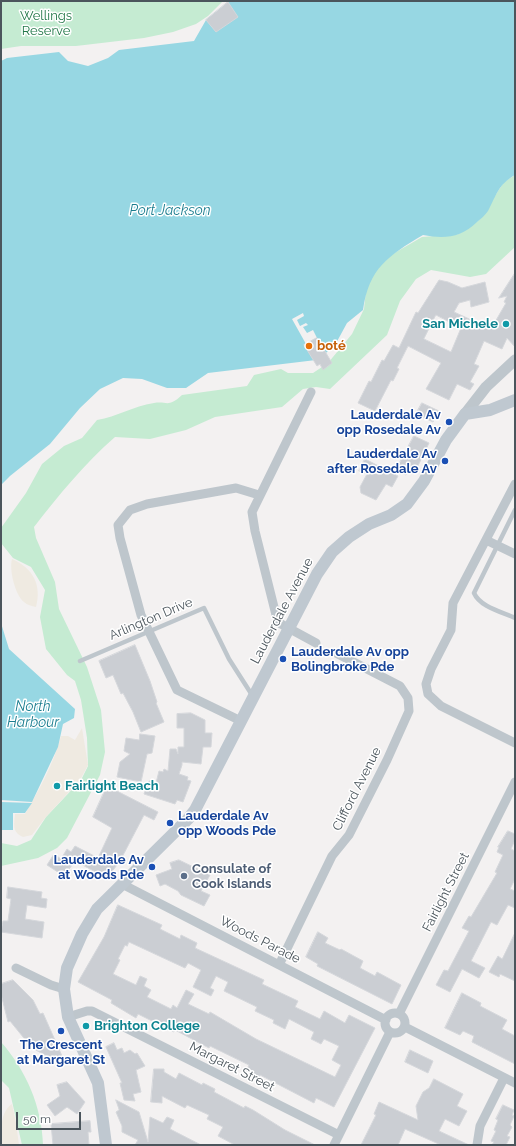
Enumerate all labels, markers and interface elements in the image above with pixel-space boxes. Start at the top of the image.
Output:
park label: Wellings Reserve [20,8,72,39]
water label: Port Jackson [129,203,211,219]
place label: San Michele [422,316,498,332]
marker: San Michele [501,319,511,329]
place label: boté [317,338,346,354]
marker: boté [304,341,314,351]
place label: Lauderdale Av opp Rosedale Av [337,407,441,438]
marker: Lauderdale Av opp Rosedale Av [444,417,454,427]
place label: Lauderdale Av after Rosedale Av [327,446,437,477]
marker: Lauderdale Av after Rosedale Av [440,456,450,466]
street label: Lauderdale Avenue [247,555,317,667]
street label: Arlington Drive [107,594,195,644]
place label: Lauderdale Av opp Bolingbroke Pde [291,644,409,675]
marker: Lauderdale Av opp Bolingbroke Pde [278,654,288,664]
water label: North Harbour [7,699,59,732]
street label: Clifford Avenue [329,745,385,833]
place label: Fairlight Beach [65,778,159,794]
marker: Fairlight Beach [52,781,62,791]
place label: Lauderdale Av opp Woods Pde [178,808,276,839]
marker: Lauderdale Av opp Woods Pde [165,818,175,828]
street label: Fairlight Street [419,850,473,934]
place label: Lauderdale Av at Woods Pde [53,852,144,883]
place label: Consulate of Cook Islands [192,861,271,892]
marker: Lauderdale Av at Woods Pde [147,862,157,872]
marker: Consulate of Cook Islands [179,871,189,881]
street label: Woods Parade [217,913,303,967]
place label: Brighton College [94,1018,200,1034]
marker: Brighton College [81,1021,91,1031]
marker: The Crescent at Margaret St [56,1026,66,1036]
place label: The Crescent at Margaret St [17,1037,105,1068]
street label: Margaret Street [187,1039,277,1095]
scale bar [18,1104,83,1130]
text: 50 m [23,1112,51,1126]

